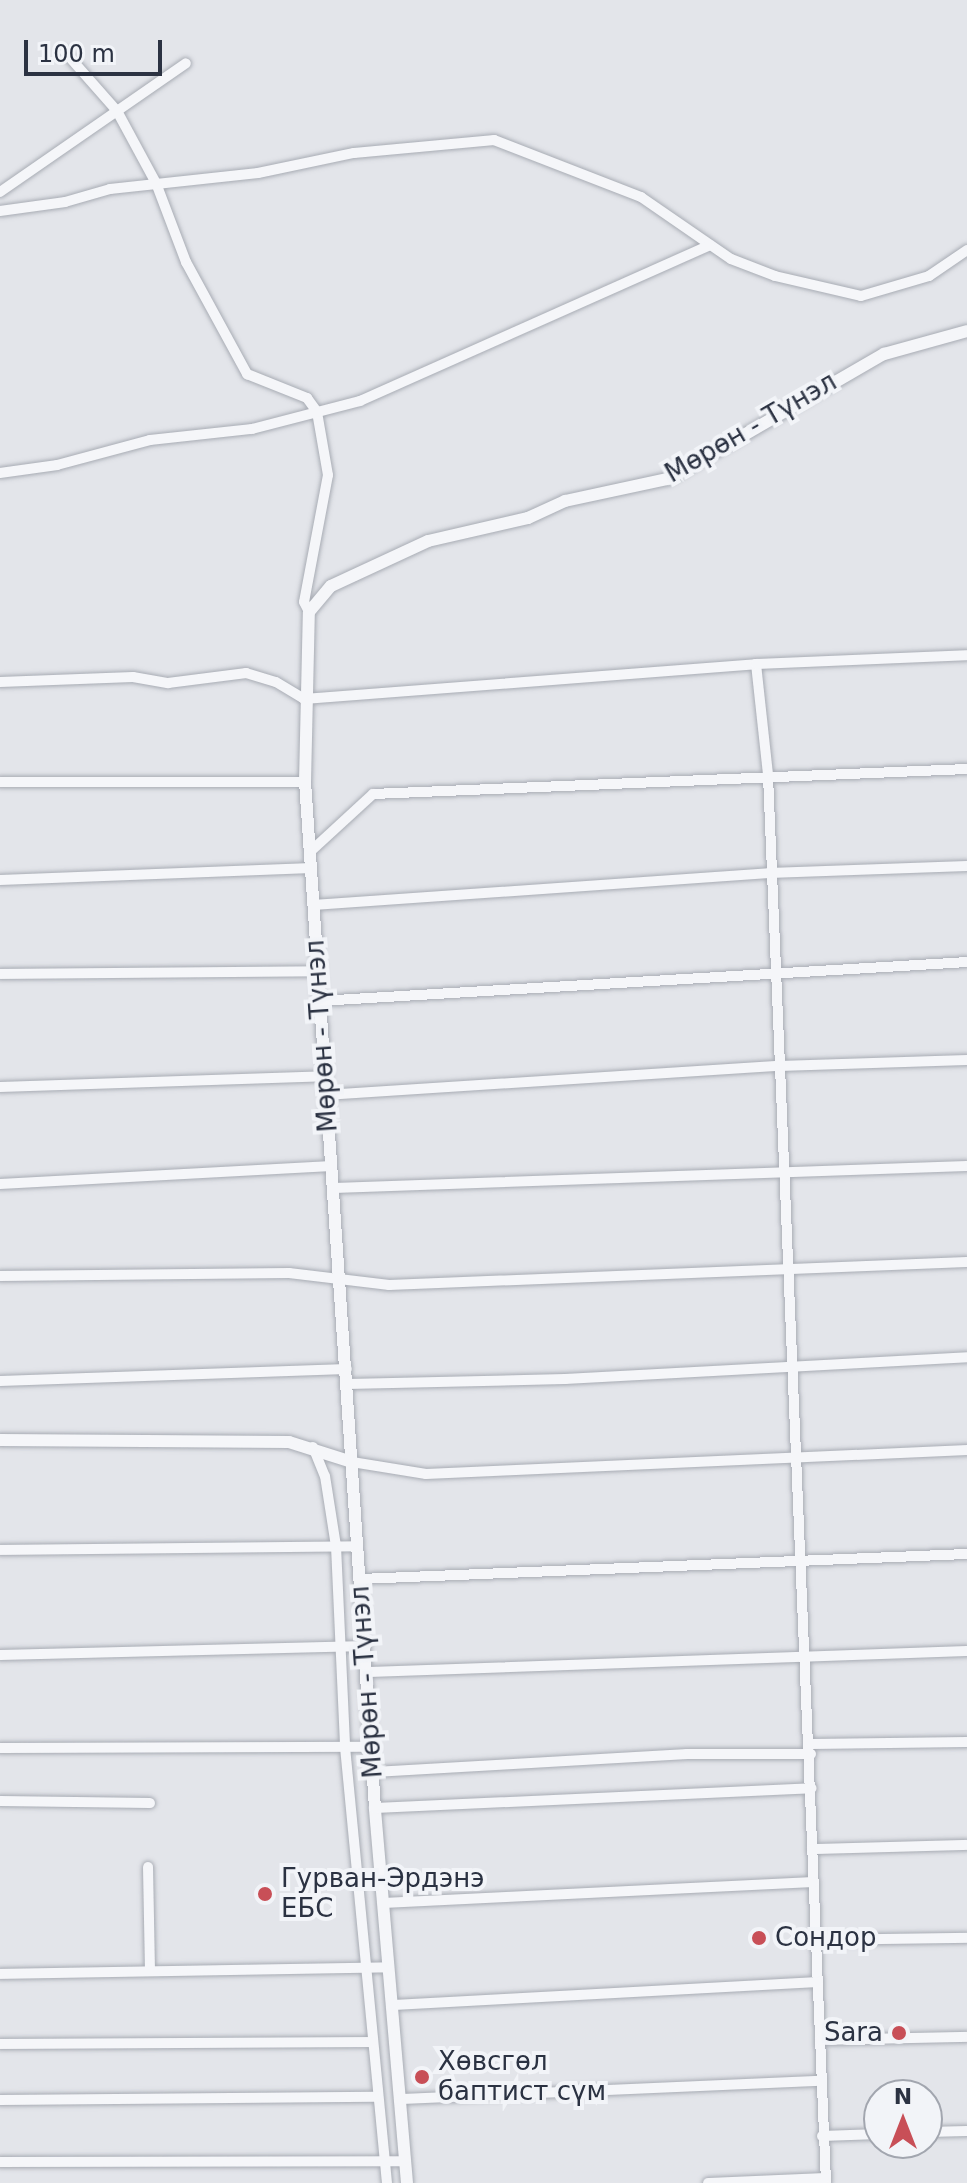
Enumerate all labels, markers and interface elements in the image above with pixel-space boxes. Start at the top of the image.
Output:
scale bar [28,24,166,74]
text: 100 m [38,40,115,68]
street label: Мөрөн - Түнэл [660,366,842,490]
street label: Мөрөн - Түнэл [300,939,344,1133]
street label: Мөрөн - Түнэл [345,1585,389,1779]
place label: Гурван-Эрдэнэ ЕБС [281,1863,485,1924]
marker: Гурван-Эрдэнэ ЕБС [256,1885,274,1903]
place label: Сондор [775,1922,876,1954]
marker: Сондор [750,1929,768,1947]
place label: Sara [824,2017,883,2049]
marker: Sara [890,2024,908,2042]
place label: Хөвсгөл баптист сүм [438,2046,606,2108]
marker: Хөвсгөл баптист сүм [413,2068,431,2086]
north arrow [863,2079,943,2159]
text: N [894,2084,912,2109]

